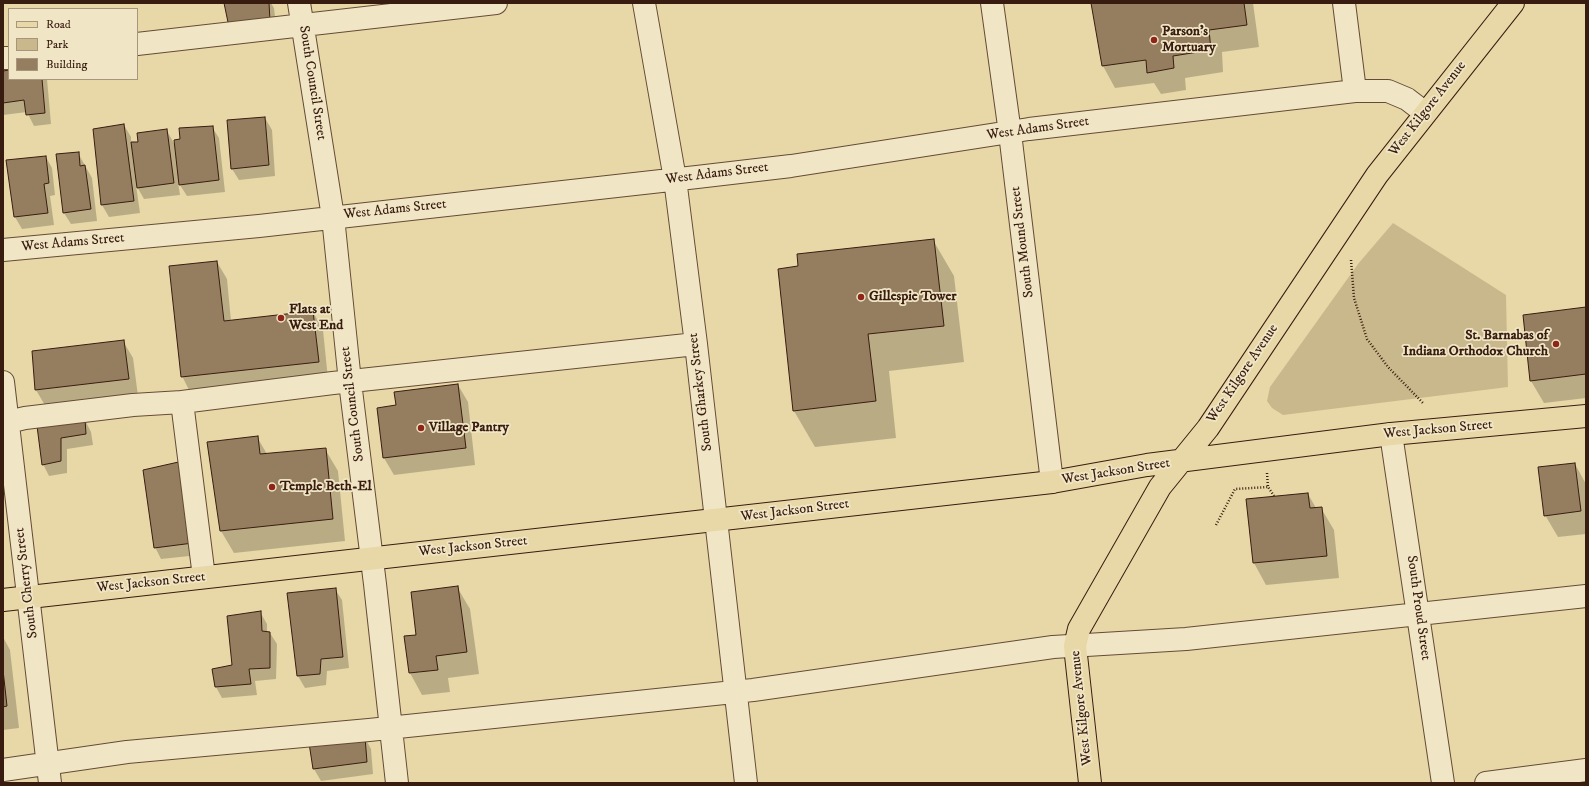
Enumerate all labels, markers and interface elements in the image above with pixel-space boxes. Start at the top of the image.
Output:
legend [8,8,138,80]
text: Road [46,17,71,32]
street label: South Council Street [295,24,329,142]
place label: Parson's Mortuary [1162,24,1216,56]
marker: Parson's Mortuary [1149,35,1159,45]
text: Park [46,37,68,52]
text: Building [46,57,87,72]
street label: West Kilgore Avenue [1386,58,1470,160]
street label: West Adams Street [986,113,1090,145]
street label: West Adams Street [665,159,769,189]
street label: South Mound Street [1008,185,1038,299]
street label: West Adams Street [343,196,447,224]
street label: West Adams Street [21,230,125,256]
place label: Gillespie Tower [869,289,957,305]
marker: Gillespie Tower [856,292,866,302]
place label: Flats at West End [289,302,343,334]
marker: Flats at West End [276,313,286,323]
street label: West Kilgore Avenue [1204,321,1282,427]
place label: St. Barnabas of Indiana Orthodox Church [1403,328,1548,360]
street label: South Gharkey Street [685,332,717,452]
marker: St. Barnabas of Indiana Orthodox Church [1551,339,1561,349]
street label: South Council Street [338,345,368,463]
street label: West Jackson Street [1383,417,1493,443]
place label: Village Pantry [429,420,509,436]
marker: Village Pantry [416,423,426,433]
street label: West Jackson Street [1061,455,1171,489]
place label: Temple Beth-El [280,479,372,495]
marker: Temple Beth-El [267,482,277,492]
street label: West Jackson Street [740,496,850,526]
street label: South Cherry Street [12,527,42,639]
street label: West Jackson Street [418,533,528,561]
street label: South Proud Street [1402,554,1434,662]
street label: West Jackson Street [96,569,206,597]
street label: West Kilgore Avenue [1068,650,1096,766]

